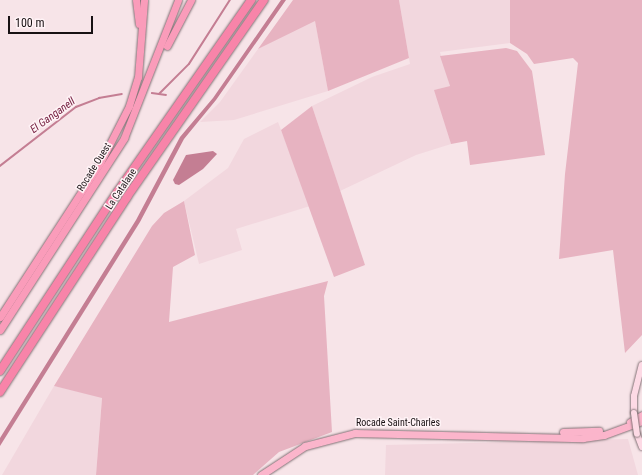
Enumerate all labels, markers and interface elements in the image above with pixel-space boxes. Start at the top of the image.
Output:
scale bar [10,8,95,34]
text: 100 m [15,16,45,30]
water label: El Ganganell [28,95,78,137]
street label: Rocade Ouest [74,141,114,193]
street label: La Catalane [103,166,139,212]
street label: Rocade Saint-Charles [356,417,440,429]

